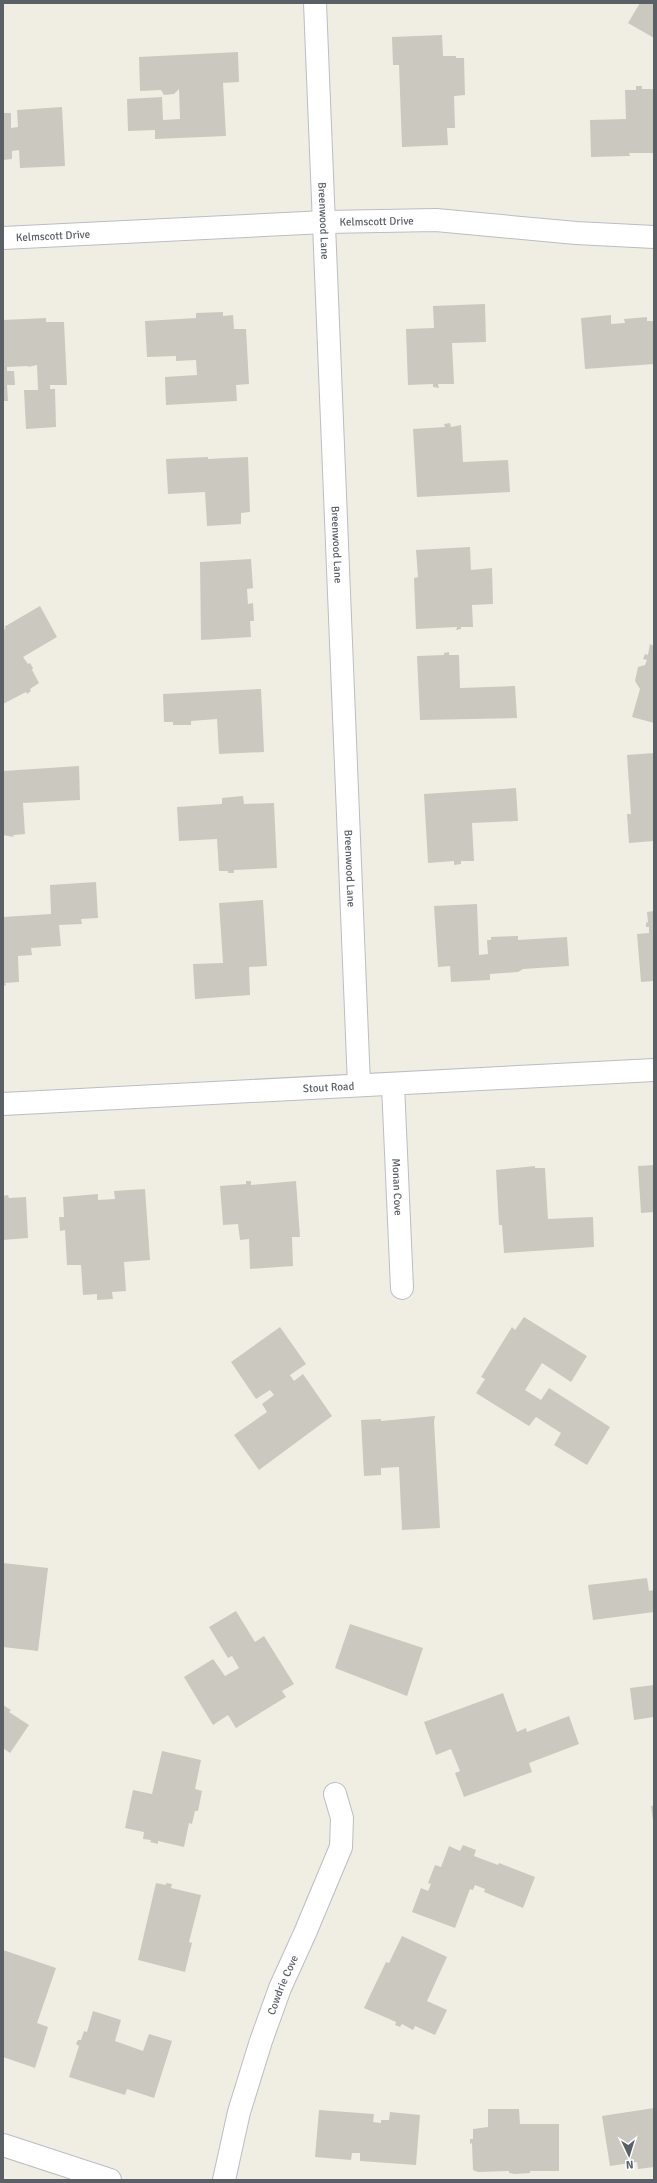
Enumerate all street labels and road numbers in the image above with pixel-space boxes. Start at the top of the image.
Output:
street label: Breenwood Lane [316,182,332,260]
street label: Kelmscott Drive [339,214,414,228]
street label: Kelmscott Drive [16,227,90,244]
street label: Breenwood Lane [329,506,345,584]
street label: Breenwood Lane [342,829,358,907]
street label: Stout Road [302,1079,355,1095]
street label: Monan Cove [390,1158,405,1216]
street label: Cowdrie Cove [264,1953,301,2017]

